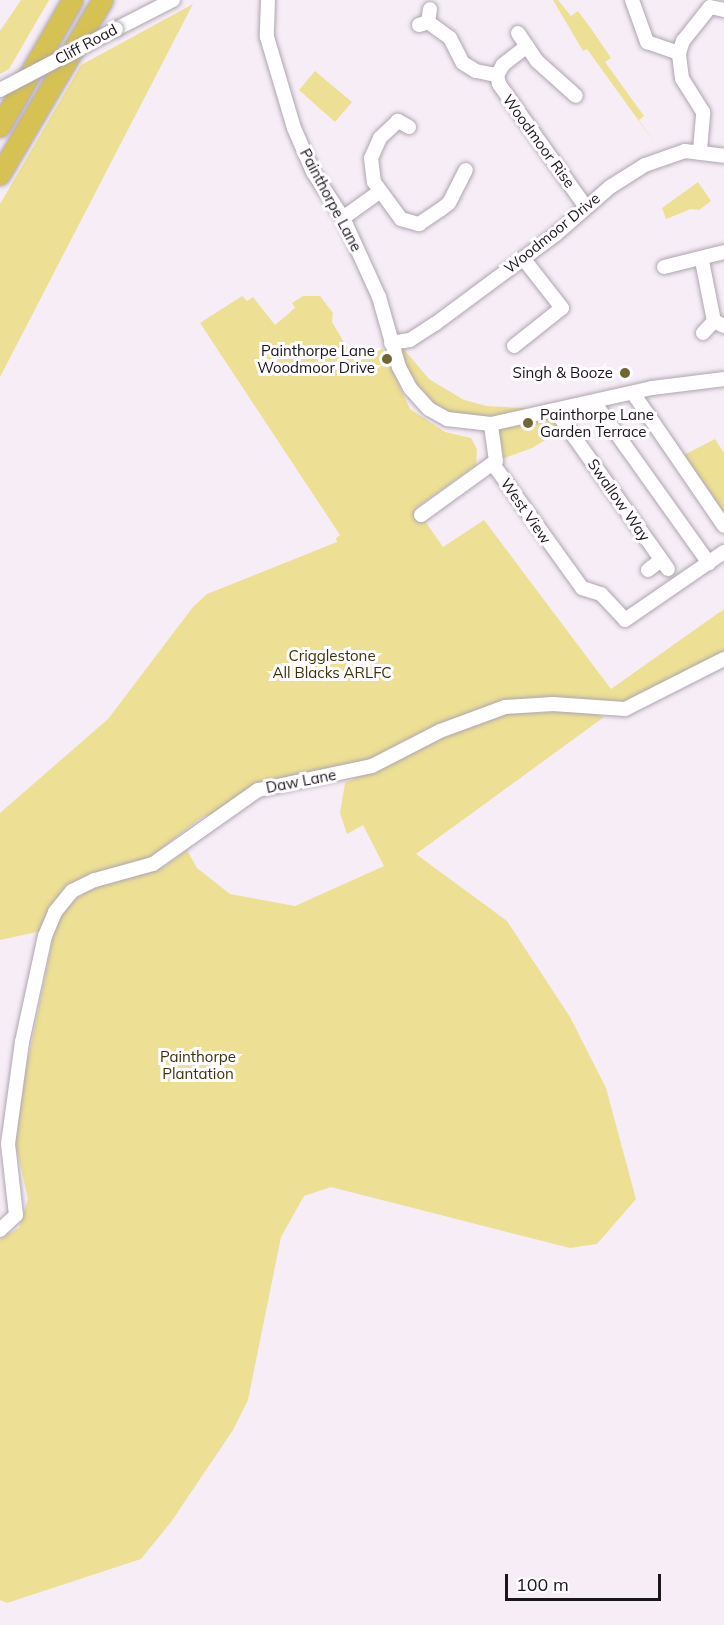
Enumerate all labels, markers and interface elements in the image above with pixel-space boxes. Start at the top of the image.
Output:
street label: Cliff Road [52,20,120,68]
street label: Woodmoor Rise [499,91,579,191]
street label: Painthorpe Lane [296,145,366,255]
street label: Woodmoor Drive [501,189,603,277]
place label: Painthorpe Lane Woodmoor Drive [257,341,375,376]
marker: Painthorpe Lane Woodmoor Drive [380,352,394,366]
place label: Singh & Booze [513,364,613,382]
marker: Singh & Booze [618,366,632,380]
place label: Painthorpe Lane Garden Terrace [540,405,654,440]
marker: Painthorpe Lane Garden Terrace [521,416,535,430]
street label: Swallow Way [584,455,654,545]
street label: West View [497,475,555,547]
park label: Crigglestone All Blacks ARLFC [272,646,392,681]
street label: Daw Lane [264,765,338,797]
park label: Painthorpe Plantation [160,1047,236,1082]
scale bar [508,1562,664,1600]
text: 100 m [516,1573,569,1596]

